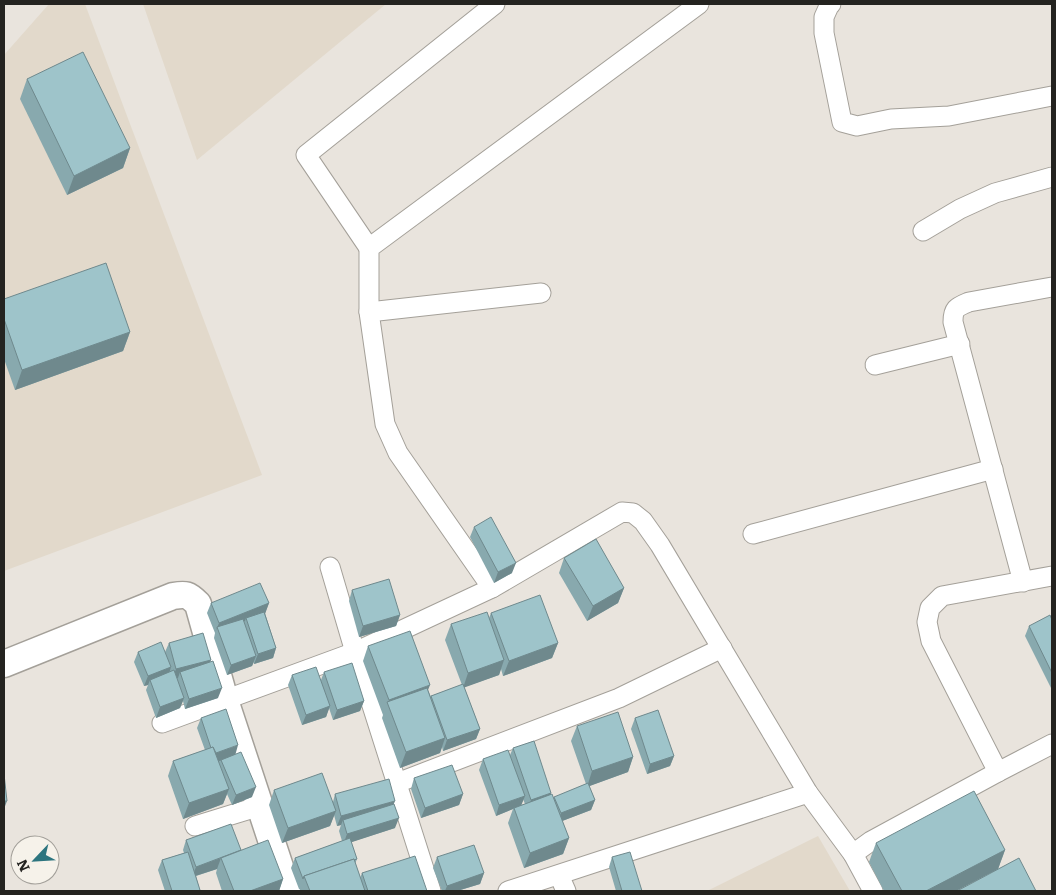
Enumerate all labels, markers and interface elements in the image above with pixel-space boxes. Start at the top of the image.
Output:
north arrow [10,835,60,885]
text: N [11,856,34,875]

